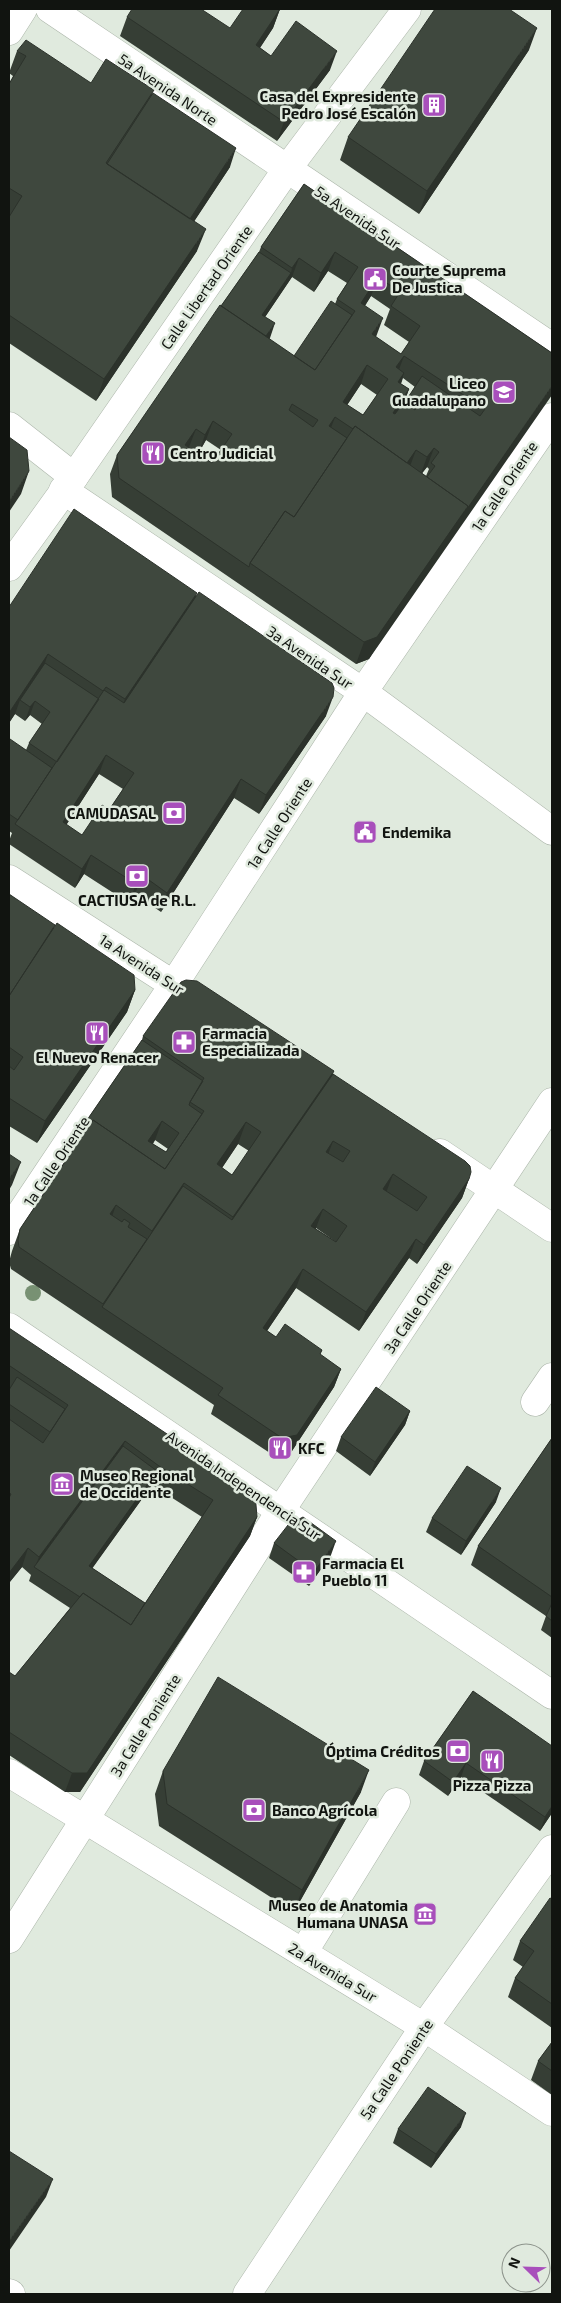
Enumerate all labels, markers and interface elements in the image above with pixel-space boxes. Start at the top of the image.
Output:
street label: 5a Avenida Norte [115,49,221,129]
place label: Casa del Expresidente Pedro José Escalón [260,87,416,122]
building icon: Casa del Expresidente Pedro José Escalón [421,92,447,118]
street label: 5a Avenida Sur [312,182,404,252]
street label: Calle Libertad Oriente [156,221,256,353]
place label: Courte Suprema De Justica [392,261,506,296]
public building icon: Courte Suprema De Justica [362,266,388,292]
place label: Liceo Guadalupano [392,374,486,409]
school or university icon: Liceo Guadalupano [491,379,517,405]
street label: 1a Calle Oriente [467,437,541,535]
restaurant icon: Centro Judicial [140,440,166,466]
place label: Centro Judicial [170,444,273,462]
street label: 3a Avenida Sur [263,622,357,692]
street label: 1a Calle Oriente [243,774,315,872]
bank icon: CAMUDASAL [161,800,187,826]
place label: CAMUDASAL [67,804,156,822]
public building icon: Endemika [352,819,378,845]
place label: Endemika [382,823,451,841]
bank icon: CACTIUSA de R.L. [124,863,150,889]
place label: CACTIUSA de R.L. [78,891,196,909]
street label: 1a Avenida Sur [96,930,188,998]
restaurant icon: El Nuevo Renacer [84,1020,110,1046]
place label: Farmacia Especializada [202,1024,299,1059]
pharmacy icon: Farmacia Especializada [171,1029,197,1055]
place label: El Nuevo Renacer [35,1048,159,1066]
street label: 1a Calle Oriente [19,1112,93,1210]
street label: 3a Calle Oriente [380,1257,454,1357]
street label: Avenida Independencia Sur [163,1426,325,1544]
restaurant icon: KFC [267,1435,293,1461]
place label: KFC [298,1439,325,1457]
place label: Museo Regional de Occidente [80,1466,193,1501]
museum icon: Museo Regional de Occidente [49,1471,75,1497]
place label: Farmacia El Pueblo 11 [322,1554,404,1589]
pharmacy icon: Farmacia El Pueblo 11 [291,1559,317,1585]
street label: 3a Calle Poniente [106,1671,184,1779]
bank icon: Óptima Créditos [445,1738,471,1764]
place label: Óptima Créditos [326,1742,440,1760]
restaurant icon: Pizza Pizza [479,1748,505,1774]
place label: Pizza Pizza [453,1776,531,1794]
bank icon: Banco Agrícola [241,1797,267,1823]
place label: Banco Agrícola [272,1801,377,1819]
place label: Museo de Anatomia Humana UNASA [268,1896,408,1931]
museum icon: Museo de Anatomia Humana UNASA [412,1901,438,1927]
street label: 2a Avenida Sur [285,1938,381,2006]
street label: 5a Calle Poniente [356,2015,436,2123]
north arrow [501,2243,551,2293]
text: N [504,2255,523,2271]

